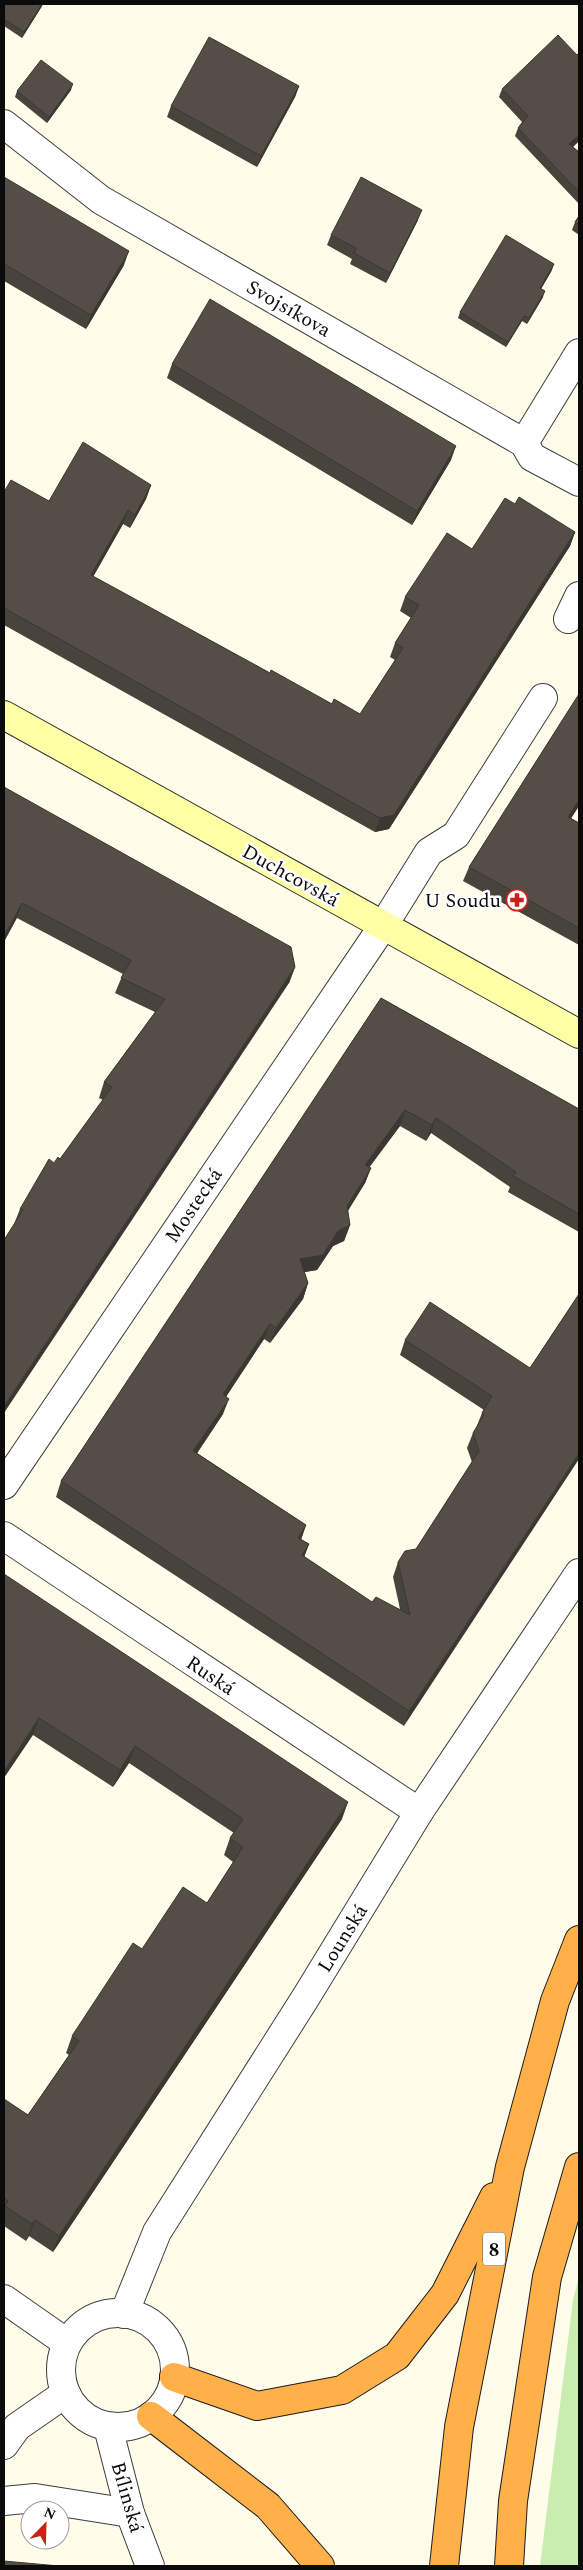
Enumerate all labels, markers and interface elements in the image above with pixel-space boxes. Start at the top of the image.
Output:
street label: Svojsíkova [240,272,337,345]
street label: Duchcovská [236,837,345,915]
place label: U Soudu [424,886,501,916]
pharmacy icon: U Soudu [505,888,529,912]
street label: Mostecká [158,1162,230,1249]
street label: Ruská [180,1648,241,1703]
street label: Lounská [310,1898,376,1979]
road number: 8 [483,2232,505,2266]
street label: Bílinská [103,2458,152,2536]
north arrow [20,2500,70,2550]
text: N [41,2502,59,2525]

